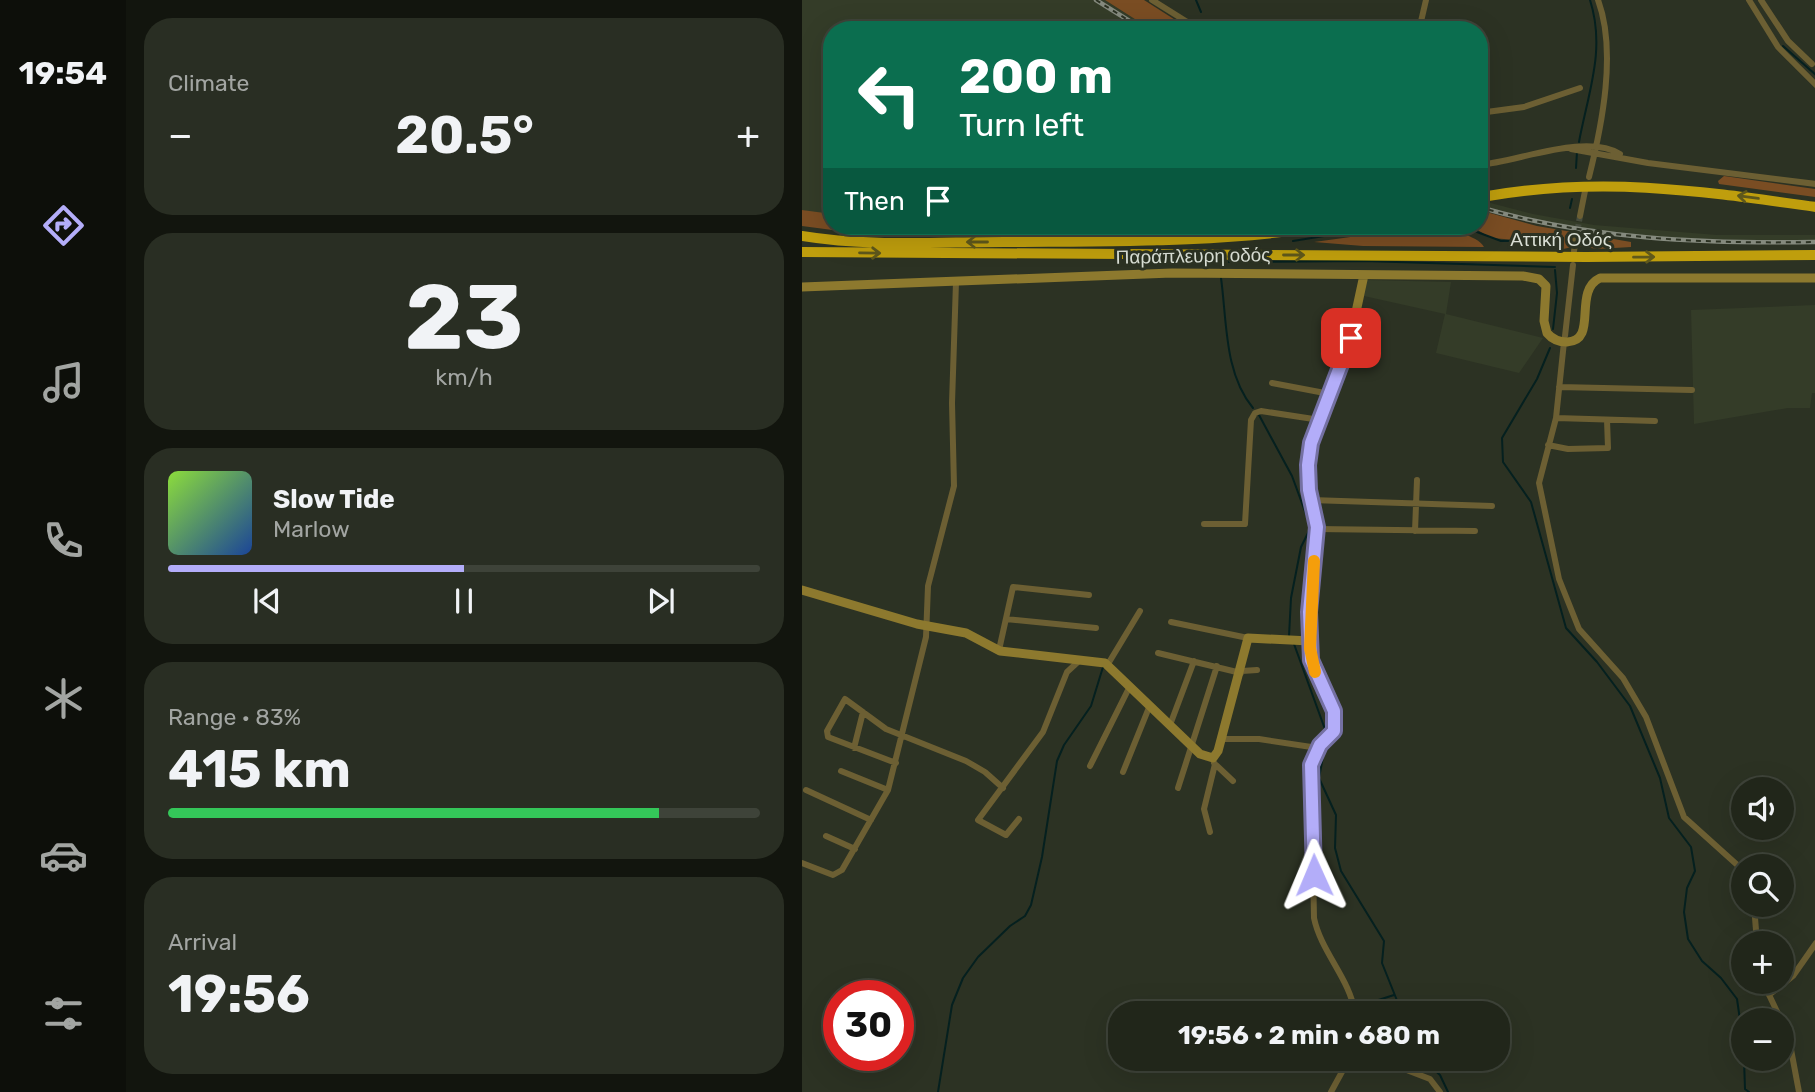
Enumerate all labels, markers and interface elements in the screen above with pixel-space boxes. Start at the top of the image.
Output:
text: 200 m [959,47,1113,105]
icon: left [844,49,935,140]
text: 19:54 [19,54,107,92]
text: Climate [168,69,249,97]
text: 20.5° [395,104,534,166]
text: Turn left [959,106,1084,144]
text: − [168,112,193,158]
text: + [736,112,760,158]
icon: arrive [919,182,957,220]
text: Then [844,186,905,217]
one-way arrow [1737,191,1760,204]
icon: directions [39,201,88,250]
street label: Αττική Οδός [1510,228,1612,251]
one-way arrow [966,235,989,249]
street label: Παράπλευρη οδός [1115,243,1271,269]
one-way arrow [858,247,881,260]
one-way arrow [1282,248,1305,262]
one-way arrow [1632,250,1655,264]
text: 23 [404,263,524,371]
pin [1321,308,1381,368]
icon: arrive [1332,319,1370,357]
icon: music [39,358,88,407]
text: km/h [435,363,493,391]
text: Slow Tide [273,484,395,515]
text: Marlow [273,515,350,543]
icon: phone [39,516,88,565]
icon: previous [248,582,286,620]
icon: pause [445,582,483,620]
icon: next [642,582,680,620]
icon: climate [39,674,88,723]
text: Range · 83% [168,703,301,731]
text: 415 km [168,738,351,800]
map controls [1731,777,1794,1071]
button: sound [1731,777,1794,840]
icon: car [39,831,88,880]
position arrow [1277,838,1351,912]
button: search [1731,854,1794,917]
text: Arrival [168,928,237,956]
button: + [1731,931,1794,994]
text: 19:56 [168,963,310,1025]
speed limit sign: 30 [823,980,914,1071]
icon: filters [39,989,88,1038]
button: − [1731,1008,1794,1071]
text: 19:56 · 2 min · 680 m [1178,1020,1440,1051]

